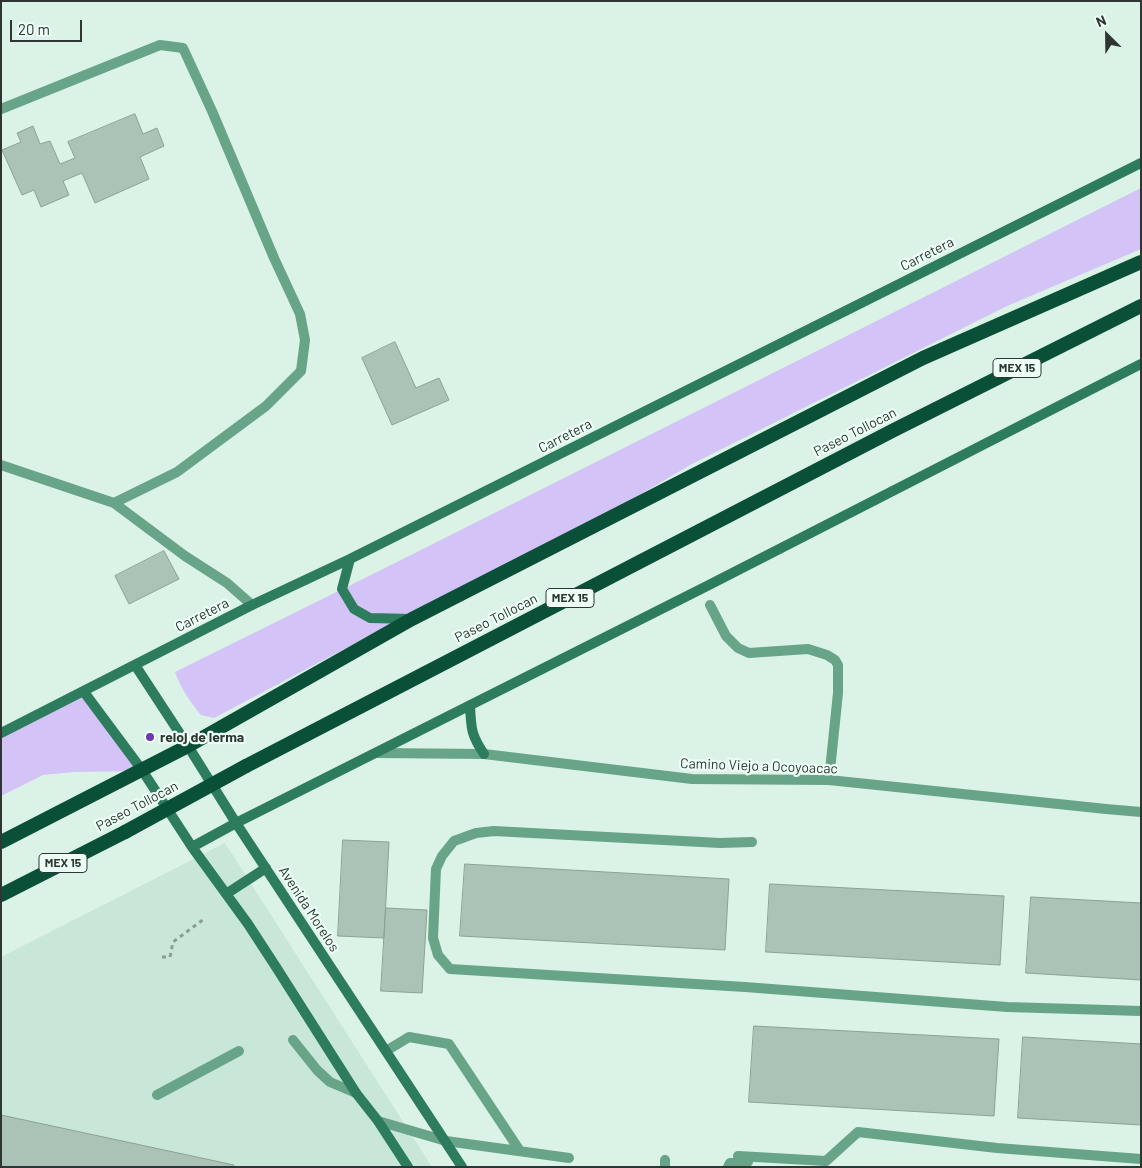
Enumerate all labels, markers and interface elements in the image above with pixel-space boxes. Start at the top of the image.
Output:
scale bar [12,10,85,42]
north arrow [1082,10,1132,60]
text: N [1093,11,1109,30]
text: 20 m [18,20,50,38]
street label: Carretera [898,233,956,275]
road number: MEX 15 [993,358,1041,378]
street label: Paseo Tollocan [811,404,899,460]
street label: Carretera [536,415,594,457]
road number: MEX 15 [546,588,594,608]
street label: Paseo Tollocan [452,590,540,646]
street label: Carretera [173,594,231,636]
place label: reloj de lerma [160,729,244,745]
marker: reloj de lerma [144,731,156,743]
street label: Camino Viejo a Ocoyoacac [680,755,838,777]
street label: Paseo Tollocan [93,777,181,835]
road number: MEX 15 [39,854,87,872]
street label: Avenida Morelos [275,863,343,955]

